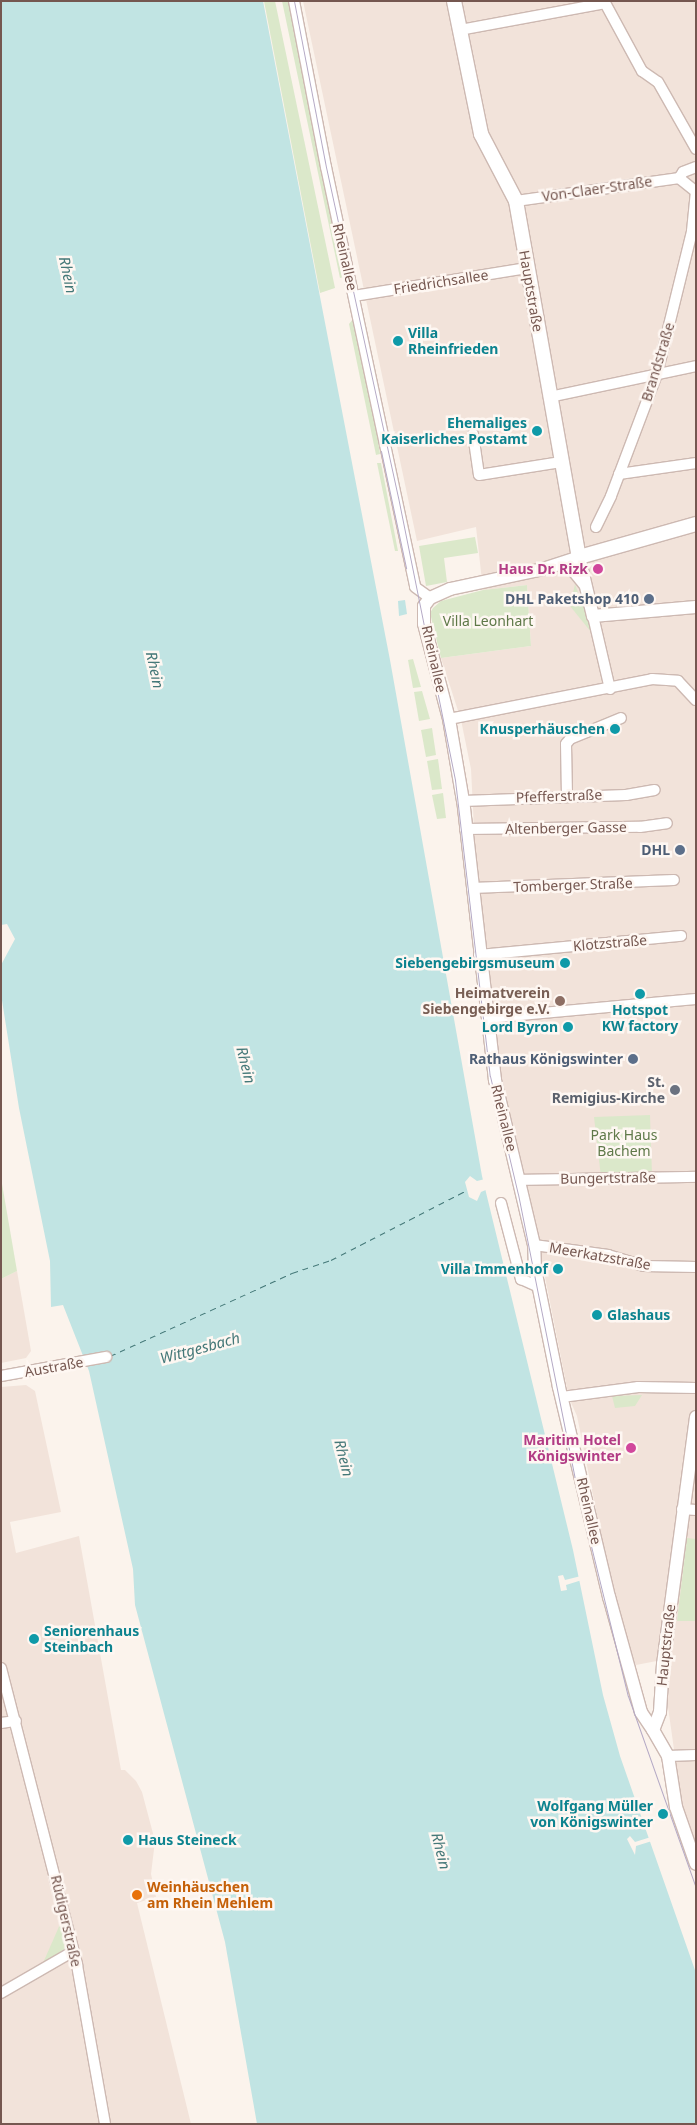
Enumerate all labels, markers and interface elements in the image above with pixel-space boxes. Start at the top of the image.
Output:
street label: Von-Claer-Straße [541,173,653,205]
street label: Rheinallee [329,222,361,292]
street label: Hauptstraße [516,249,546,333]
water label: Rhein [55,255,81,295]
street label: Friedrichsallee [393,266,489,298]
street label: Brandstraße [638,321,678,403]
place label: Villa Rheinfrieden [408,325,498,358]
marker: Villa Rheinfrieden [392,335,404,347]
place label: Ehemaliges Kaiserliches Postamt [381,415,527,448]
marker: Ehemaliges Kaiserliches Postamt [531,425,543,437]
place label: Haus Dr. Rizk [498,561,588,577]
marker: Haus Dr. Rizk [592,563,604,575]
place label: DHL Paketshop 410 [505,591,639,607]
marker: DHL Paketshop 410 [643,593,655,605]
park label: Villa Leonhart [443,613,533,629]
street label: Rheinallee [418,624,450,694]
water label: Rhein [142,650,168,690]
place label: Knusperhäuschen [480,721,605,737]
marker: Knusperhäuschen [609,723,621,735]
street label: Pfefferstraße [516,786,602,806]
street label: Altenberger Gasse [505,819,627,837]
place label: DHL [641,842,670,858]
marker: DHL [674,844,686,856]
street label: Tomberger Straße [513,875,633,895]
street label: Klotzstraße [572,931,648,955]
place label: Siebengebirgsmuseum [395,955,555,971]
marker: Siebengebirgsmuseum [559,957,571,969]
place label: Heimatverein Siebengebirge e.V. [422,985,550,1018]
marker: Hotspot KW factory [634,988,646,1000]
marker: Heimatverein Siebengebirge e.V. [554,995,566,1007]
place label: Hotspot KW factory [602,1002,678,1034]
place label: Lord Byron [482,1019,558,1035]
marker: Lord Byron [562,1021,574,1033]
water label: Rhein [233,1045,259,1085]
place label: Rathaus Königswinter [469,1051,623,1067]
marker: Rathaus Königswinter [627,1053,639,1065]
place label: St. Remigius-Kirche [552,1074,665,1106]
street label: Rheinallee [488,1083,520,1153]
marker: St. Remigius-Kirche [669,1084,681,1096]
park label: Park Haus Bachem [591,1127,657,1160]
street label: Bungertstraße [560,1169,656,1187]
street label: Meerkatzstraße [548,1239,652,1273]
place label: Villa Immenhof [441,1261,548,1277]
marker: Villa Immenhof [552,1263,564,1275]
place label: Glashaus [607,1307,670,1323]
marker: Glashaus [591,1309,603,1321]
water label: Wittgesbach [158,1329,242,1367]
street label: Austraße [23,1354,85,1380]
place label: Maritim Hotel Königswinter [523,1432,621,1464]
water label: Rhein [331,1438,357,1478]
marker: Maritim Hotel Königswinter [625,1442,637,1454]
street label: Rheinallee [573,1476,605,1546]
street label: Hauptstraße [653,1603,679,1687]
place label: Seniorenhaus Steinbach [44,1623,139,1655]
marker: Seniorenhaus Steinbach [28,1633,40,1645]
place label: Wolfgang Müller von Königswinter [530,1798,653,1830]
marker: Wolfgang Müller von Königswinter [657,1808,669,1820]
water label: Rhein [428,1831,454,1871]
place label: Haus Steineck [138,1832,237,1848]
marker: Haus Steineck [122,1834,134,1846]
street label: Rüdigerstraße [47,1873,85,1969]
place label: Weinhäuschen am Rhein Mehlem [147,1879,273,1911]
marker: Weinhäuschen am Rhein Mehlem [131,1889,143,1901]

